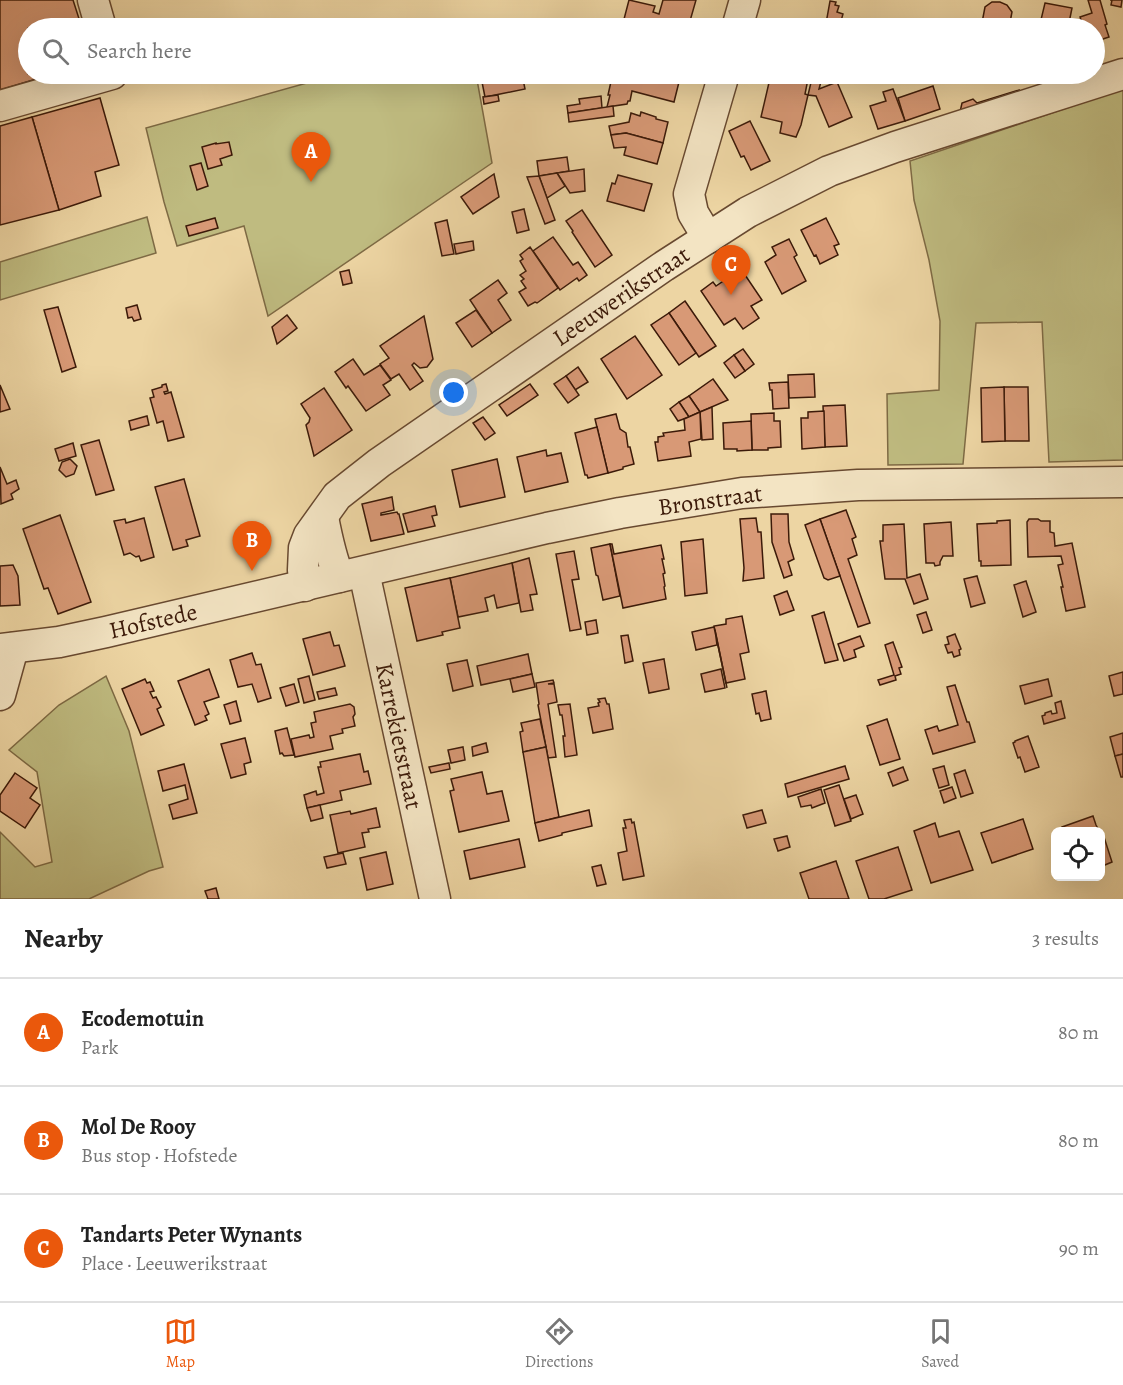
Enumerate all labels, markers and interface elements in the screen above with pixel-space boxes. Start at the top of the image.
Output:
search box [18,18,1105,84]
icon: search [39,35,72,68]
text: Search here [87,36,192,66]
pin: A [292,132,330,182]
street label: Leeuwerikstraat [546,238,696,354]
pin: C [712,246,750,295]
your location [439,378,468,407]
street label: Bronstraat [656,477,764,523]
pin: B [232,522,272,571]
street label: Hofstede [106,595,200,647]
street label: Karrekietstraat [368,660,430,812]
map controls [1051,827,1105,881]
button: locate [1051,827,1105,881]
text: Nearby [24,921,103,956]
text: 3 results [1032,925,1099,952]
text: Ecodemotuin [81,1004,204,1034]
text: A [37,1019,50,1046]
text: 80 m [1058,1019,1099,1046]
text: Park [81,1034,119,1061]
text: Mol De Rooy [81,1112,195,1142]
text: B [37,1127,50,1154]
text: 80 m [1058,1127,1099,1154]
text: Bus stop · Hofstede [81,1142,237,1169]
text: Tandarts Peter Wynants [81,1220,302,1250]
text: C [37,1235,50,1262]
text: 90 m [1059,1235,1099,1262]
text: Place · Leeuwerikstraat [81,1250,267,1277]
tab: Map [164,1315,197,1373]
tab: Directions [525,1315,593,1373]
tab: Saved [921,1315,959,1373]

